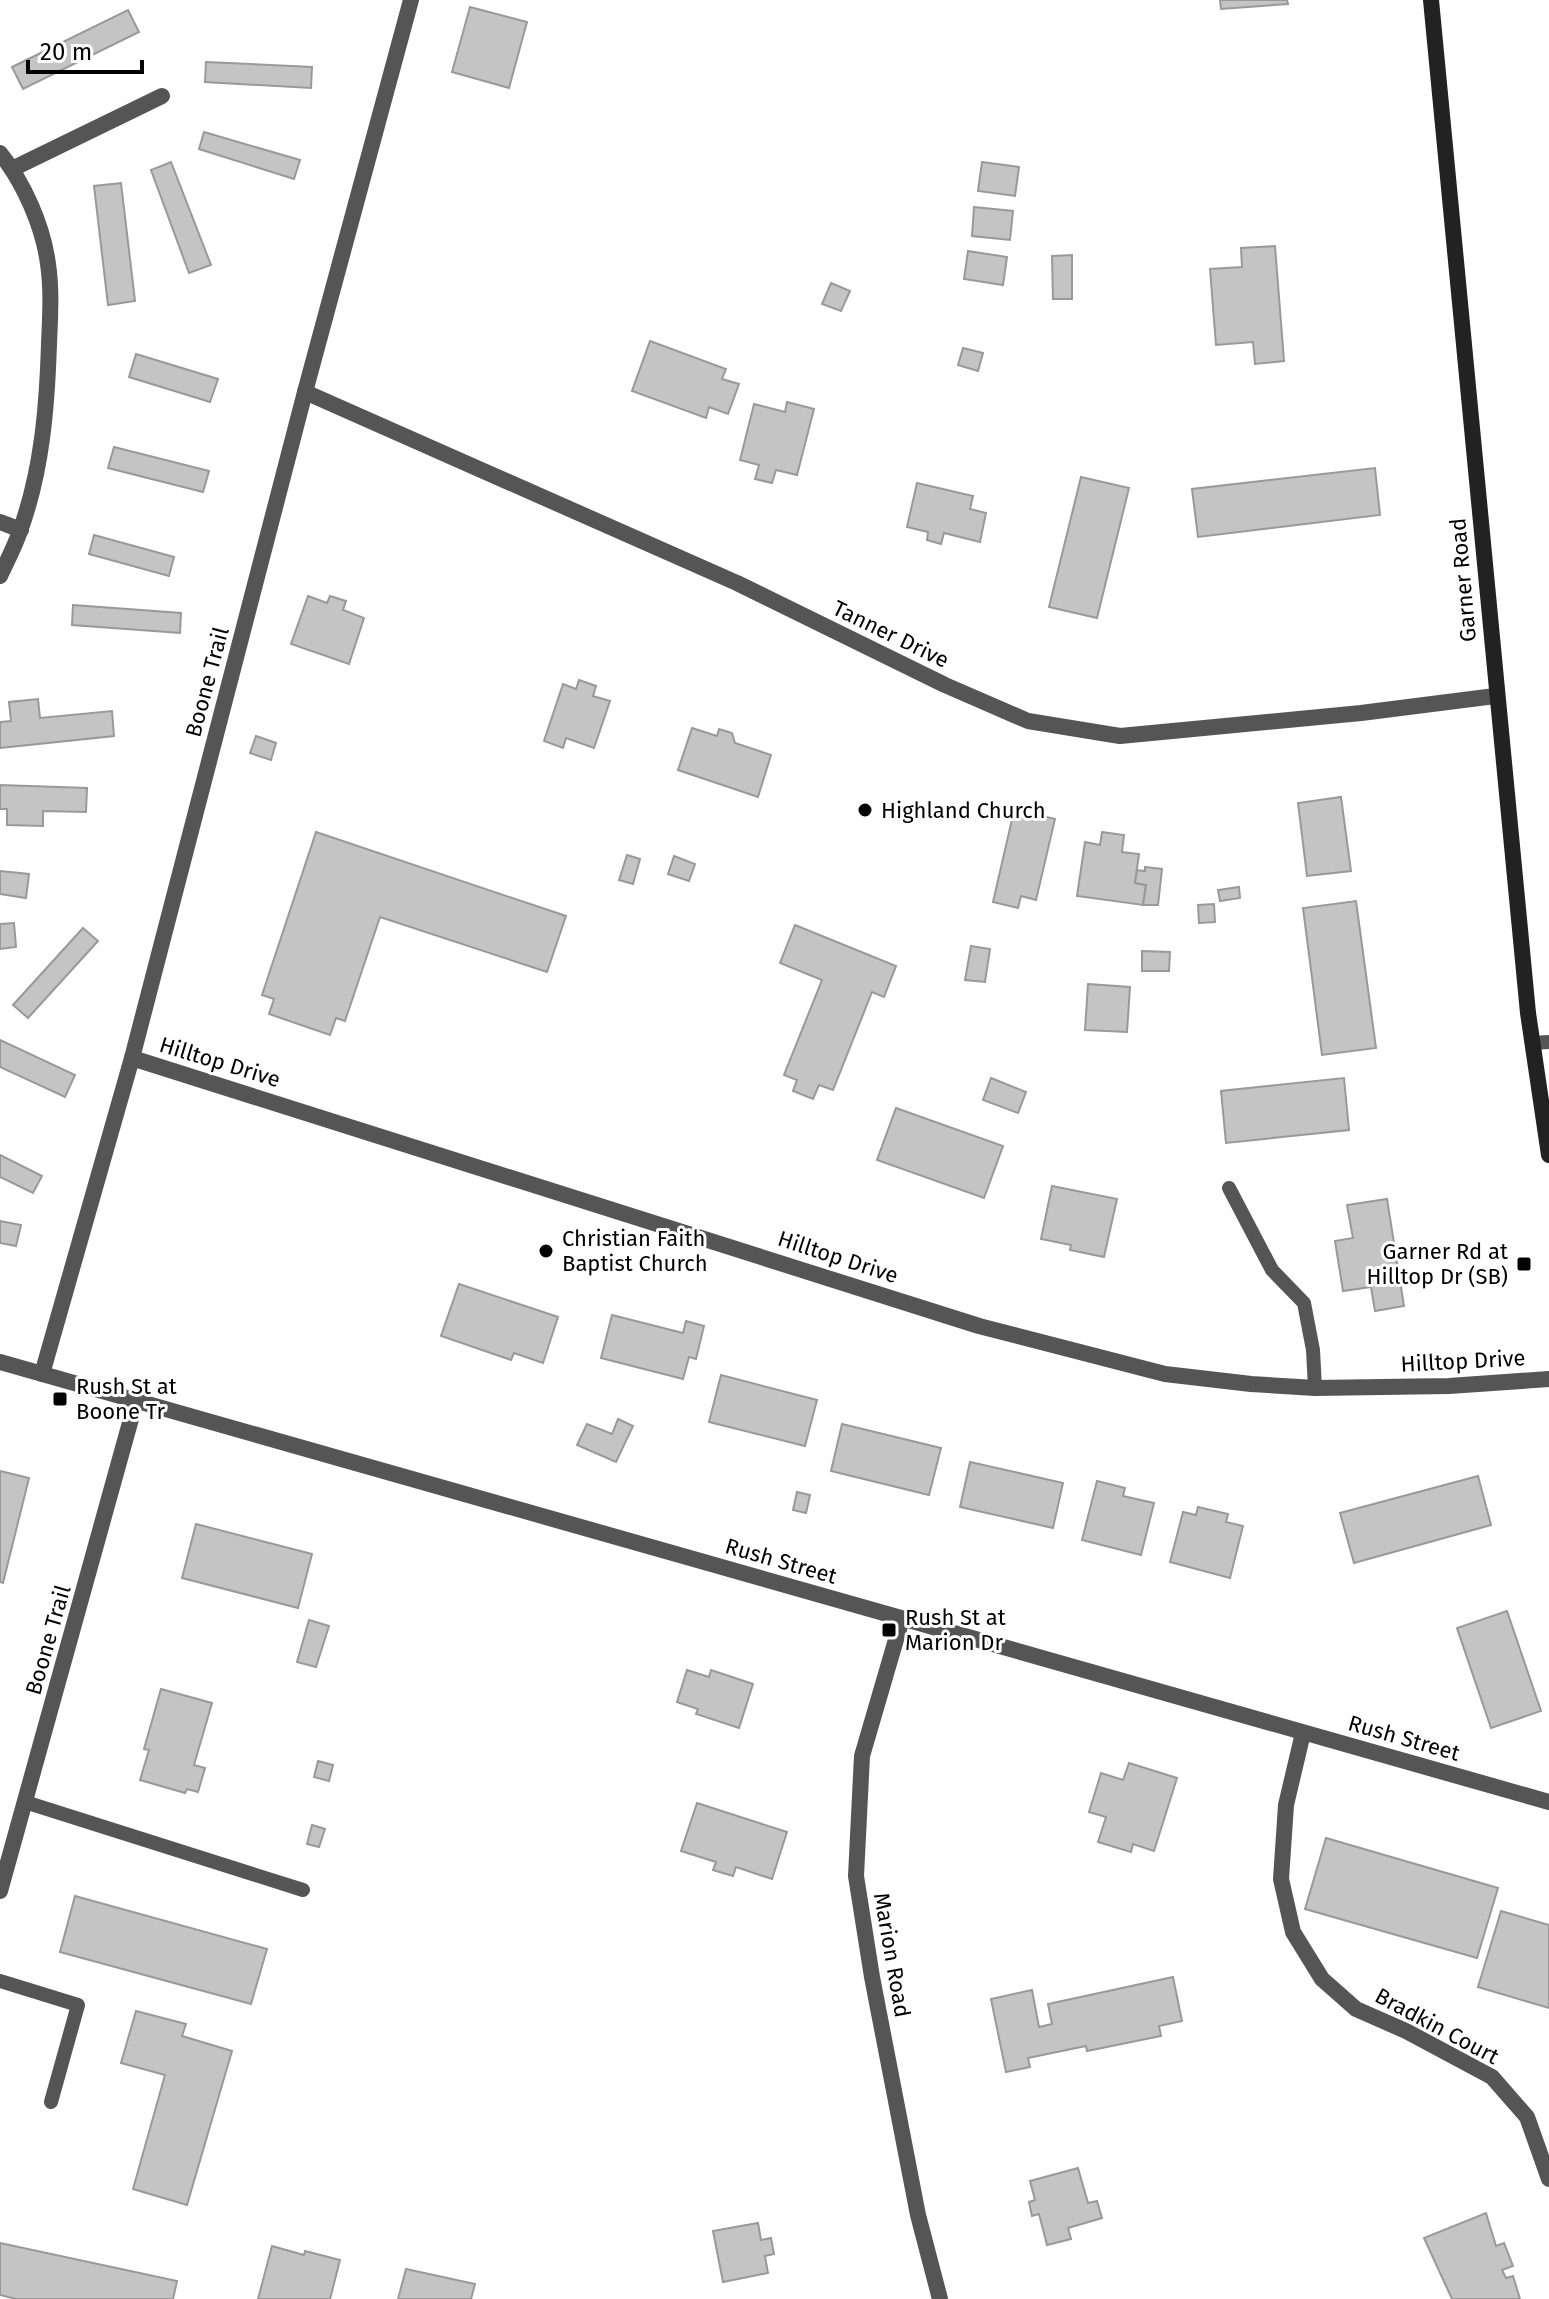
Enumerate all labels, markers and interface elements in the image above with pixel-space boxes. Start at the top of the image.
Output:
scale bar [28,24,142,74]
text: 20 m [40,38,92,66]
street label: Garner Road [1444,517,1482,643]
street label: Tanner Drive [828,594,954,674]
street label: Boone Trail [179,624,235,740]
place label: Highland Church [881,797,1046,824]
marker: Highland Church [856,801,874,819]
street label: Hilltop Drive [156,1031,284,1093]
place label: Christian Faith Baptist Church [562,1225,708,1277]
street label: Hilltop Drive [774,1225,902,1289]
place label: Garner Rd at Hilltop Dr (SB) [1366,1238,1508,1290]
marker: Christian Faith Baptist Church [537,1242,555,1260]
marker: Garner Rd at Hilltop Dr (SB) [1515,1255,1533,1273]
street label: Hilltop Drive [1400,1344,1526,1378]
place label: Rush St at Boone Tr [76,1373,177,1425]
marker: Rush St at Boone Tr [51,1390,69,1408]
street label: Rush Street [722,1532,840,1590]
street label: Boone Trail [19,1582,77,1698]
place label: Rush St at Marion Dr [905,1604,1006,1656]
marker: Rush St at Marion Dr [880,1621,898,1639]
street label: Rush Street [1345,1709,1463,1767]
street label: Marion Road [868,1891,916,2019]
street label: Bradkin Court [1370,1982,1504,2070]

